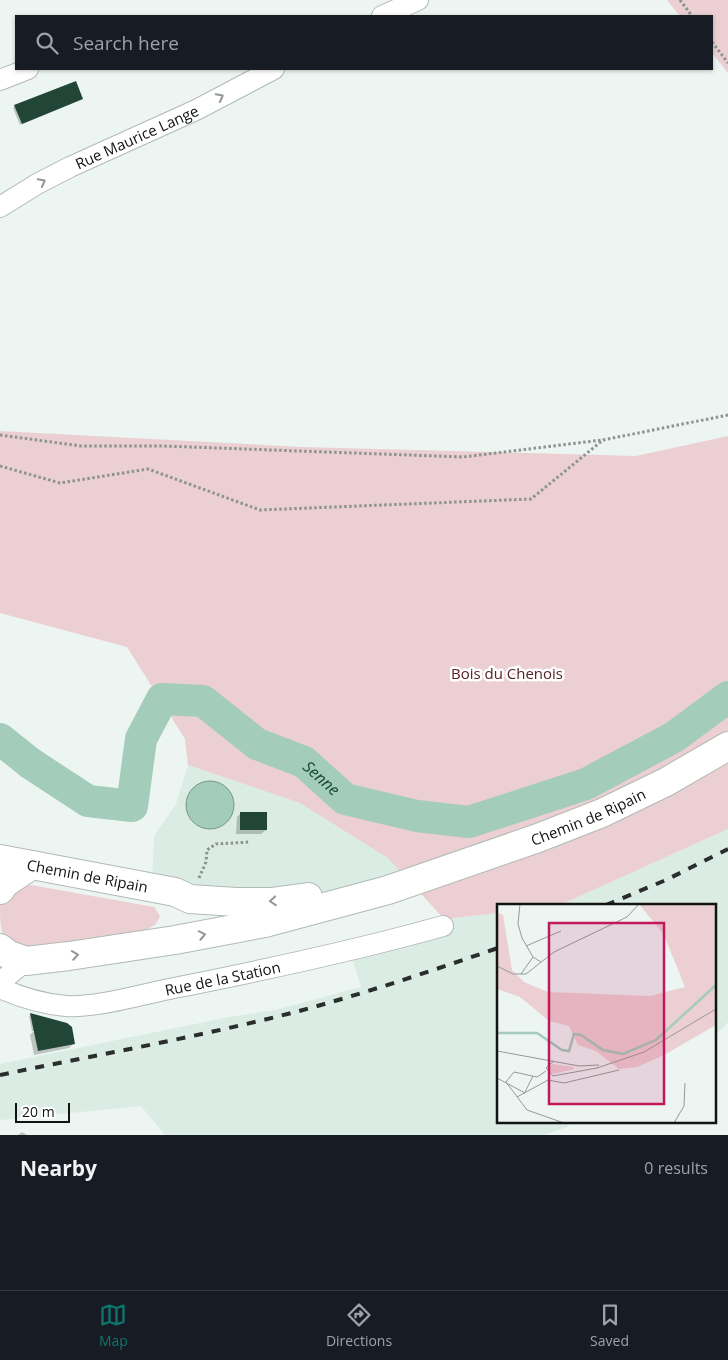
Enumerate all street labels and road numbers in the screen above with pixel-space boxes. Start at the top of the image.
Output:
street label: Rue Maurice Lange [72,100,202,173]
street label: Chemin de Ripain [528,783,649,850]
street label: Chemin de Ripain [25,854,150,897]
street label: Rue de la Station [163,956,282,1000]

